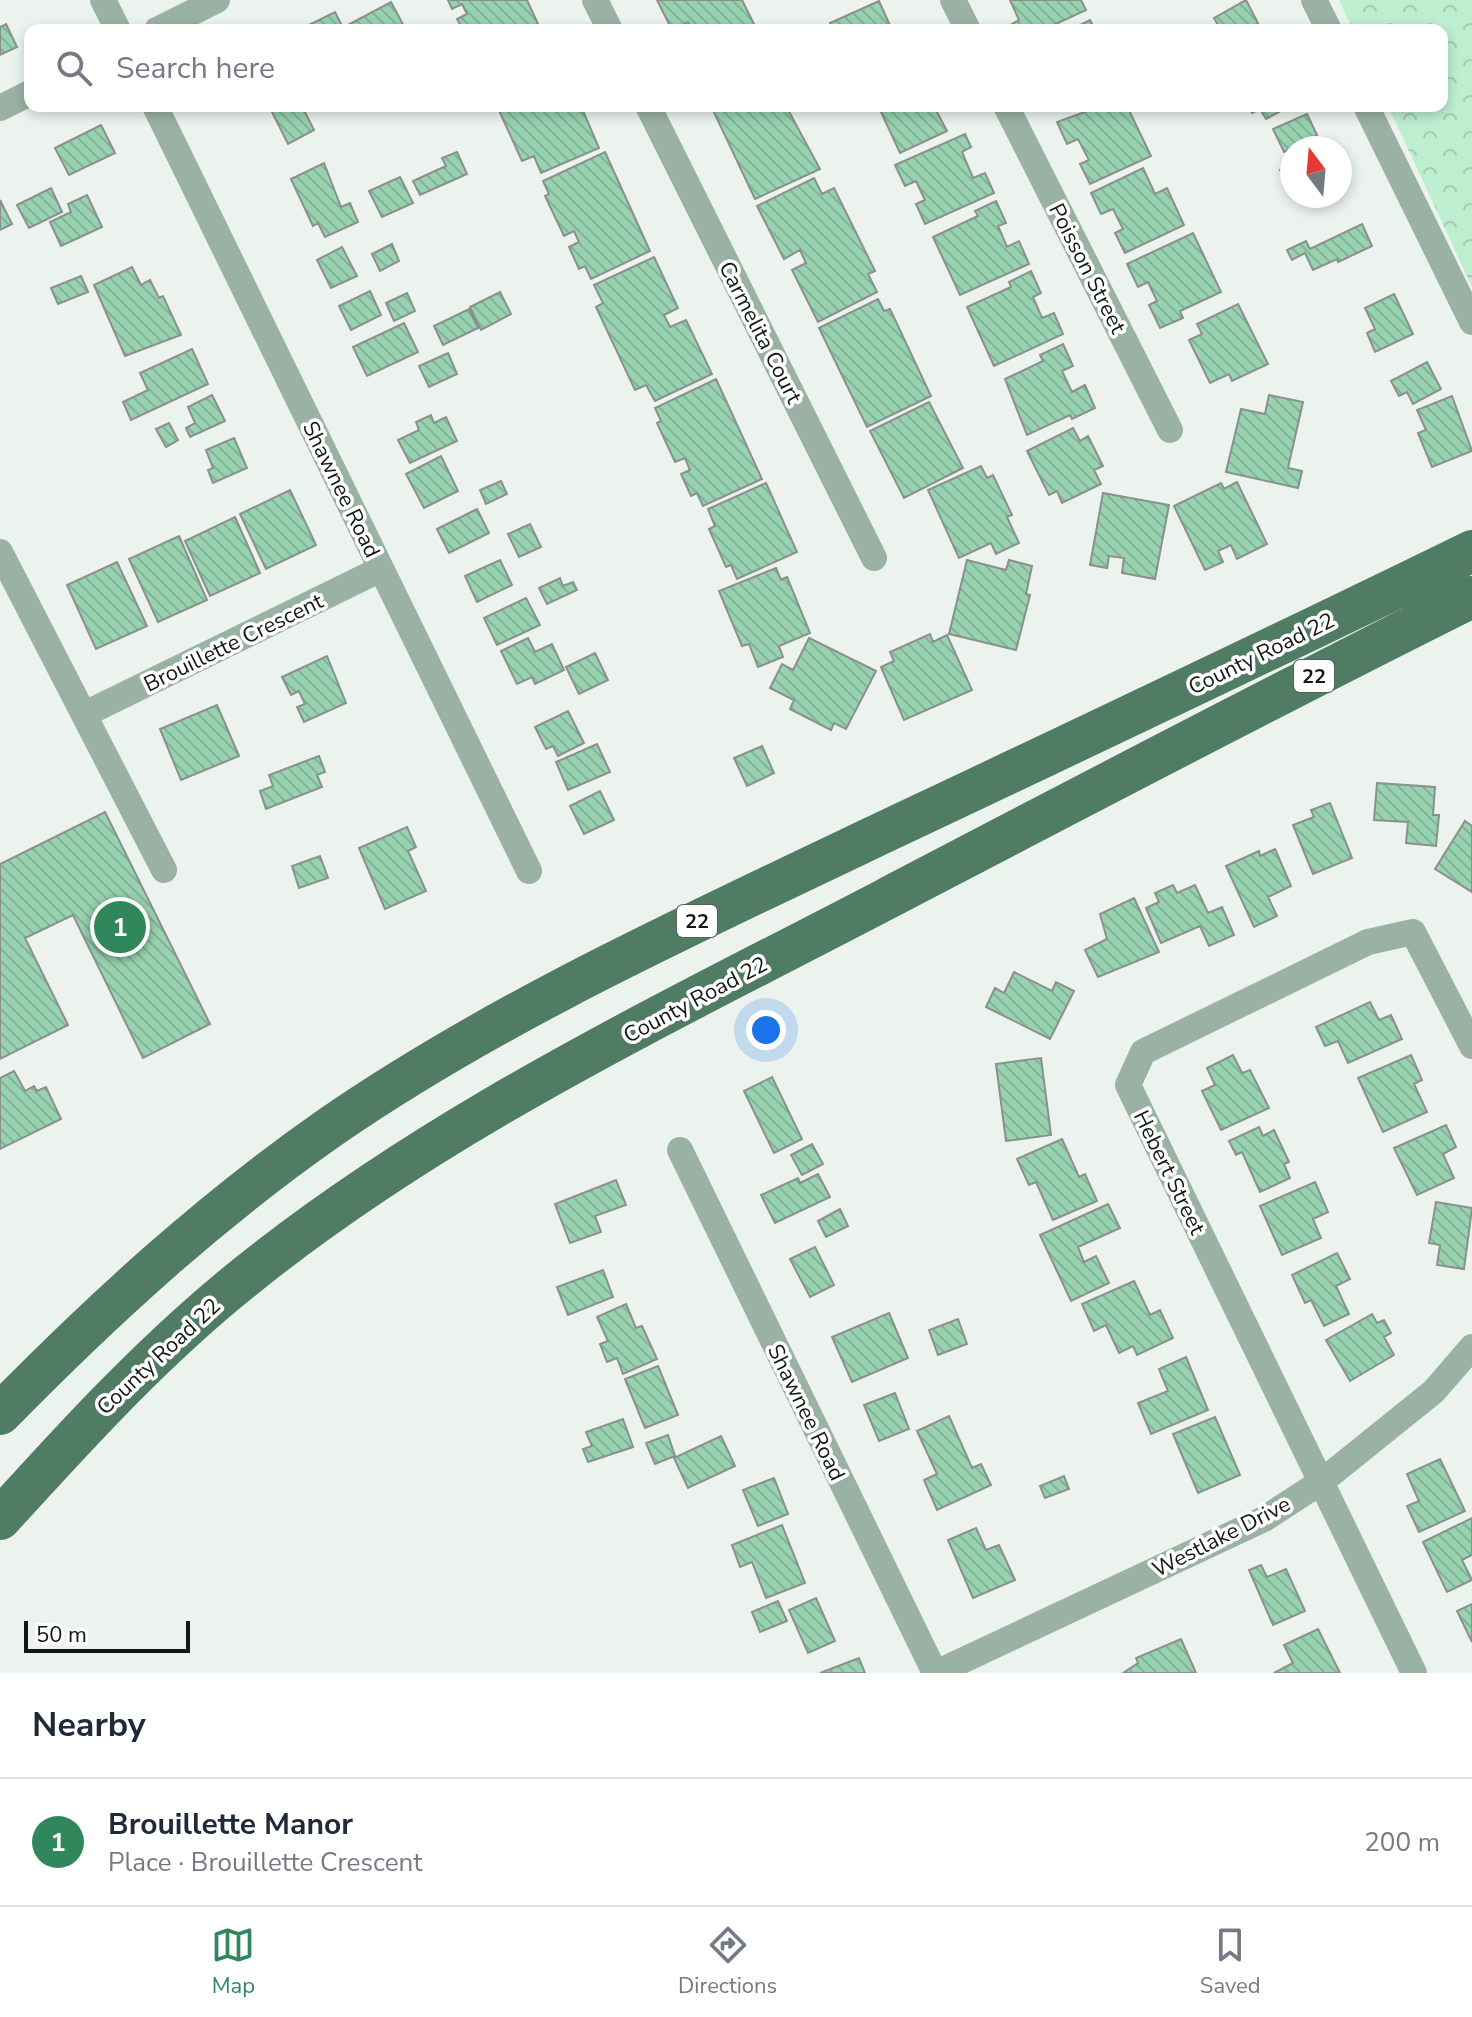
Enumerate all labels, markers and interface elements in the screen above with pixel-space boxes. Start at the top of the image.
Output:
search box [24,24,1448,112]
icon: search [52,46,96,90]
text: Search here [116,48,275,89]
north arrow [1280,136,1352,208]
street label: Poisson Street [1041,198,1133,339]
street label: Carmelita Court [711,256,809,409]
street label: Shawnee Road [295,416,387,563]
street label: Brouillette Crescent [139,586,328,699]
street label: County Road 22 [1184,606,1338,700]
road number: 22 [1294,660,1334,692]
pin: 1 [94,897,146,957]
road number: 22 [677,905,717,937]
street label: County Road 22 [618,949,773,1050]
your location [746,1010,786,1050]
street label: Hebert Street [1126,1105,1212,1240]
street label: County Road 22 [90,1291,227,1422]
street label: Shawnee Road [760,1339,852,1486]
street label: Westlake Drive [1147,1489,1296,1585]
scale bar [24,1617,190,1653]
text: 50 m [36,1620,87,1650]
text: Nearby [32,1702,146,1748]
text: Brouillette Manor [108,1804,353,1845]
text: 1 [50,1825,66,1860]
text: 200 m [1364,1825,1440,1860]
text: Place · Brouillette Crescent [108,1845,422,1880]
tab: Map [211,1923,255,2001]
tab: Directions [678,1923,777,2001]
tab: Saved [1200,1923,1261,2001]

